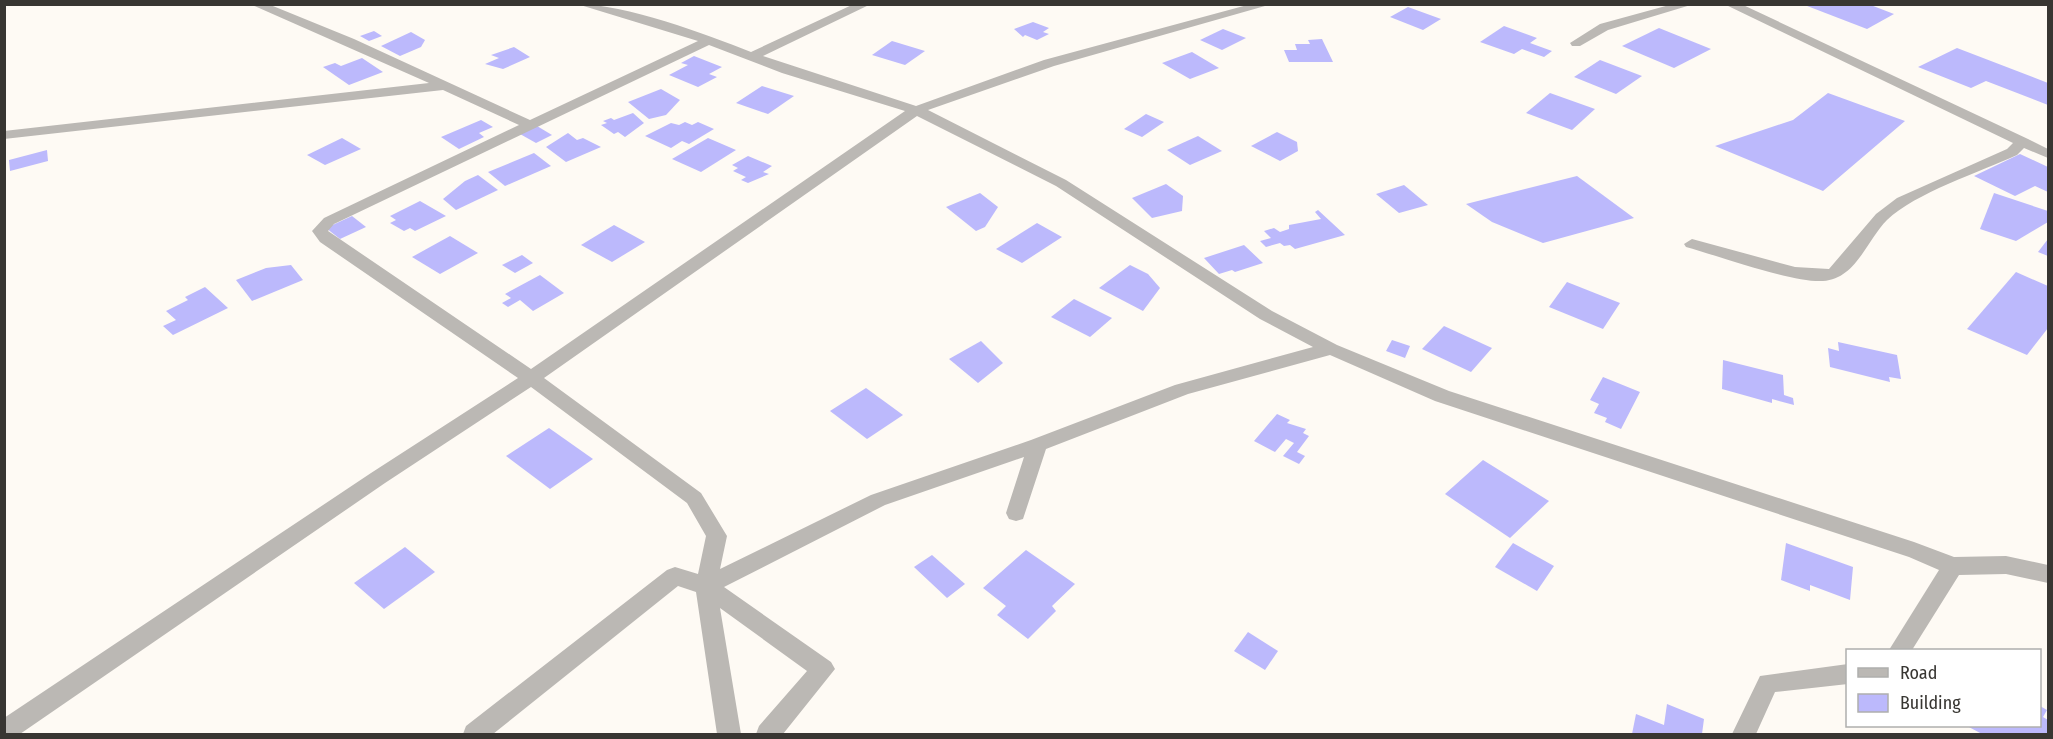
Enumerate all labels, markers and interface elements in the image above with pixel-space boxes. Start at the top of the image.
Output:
legend [1846,649,2041,727]
text: Road [1900,662,1937,684]
text: Building [1900,692,1961,714]

